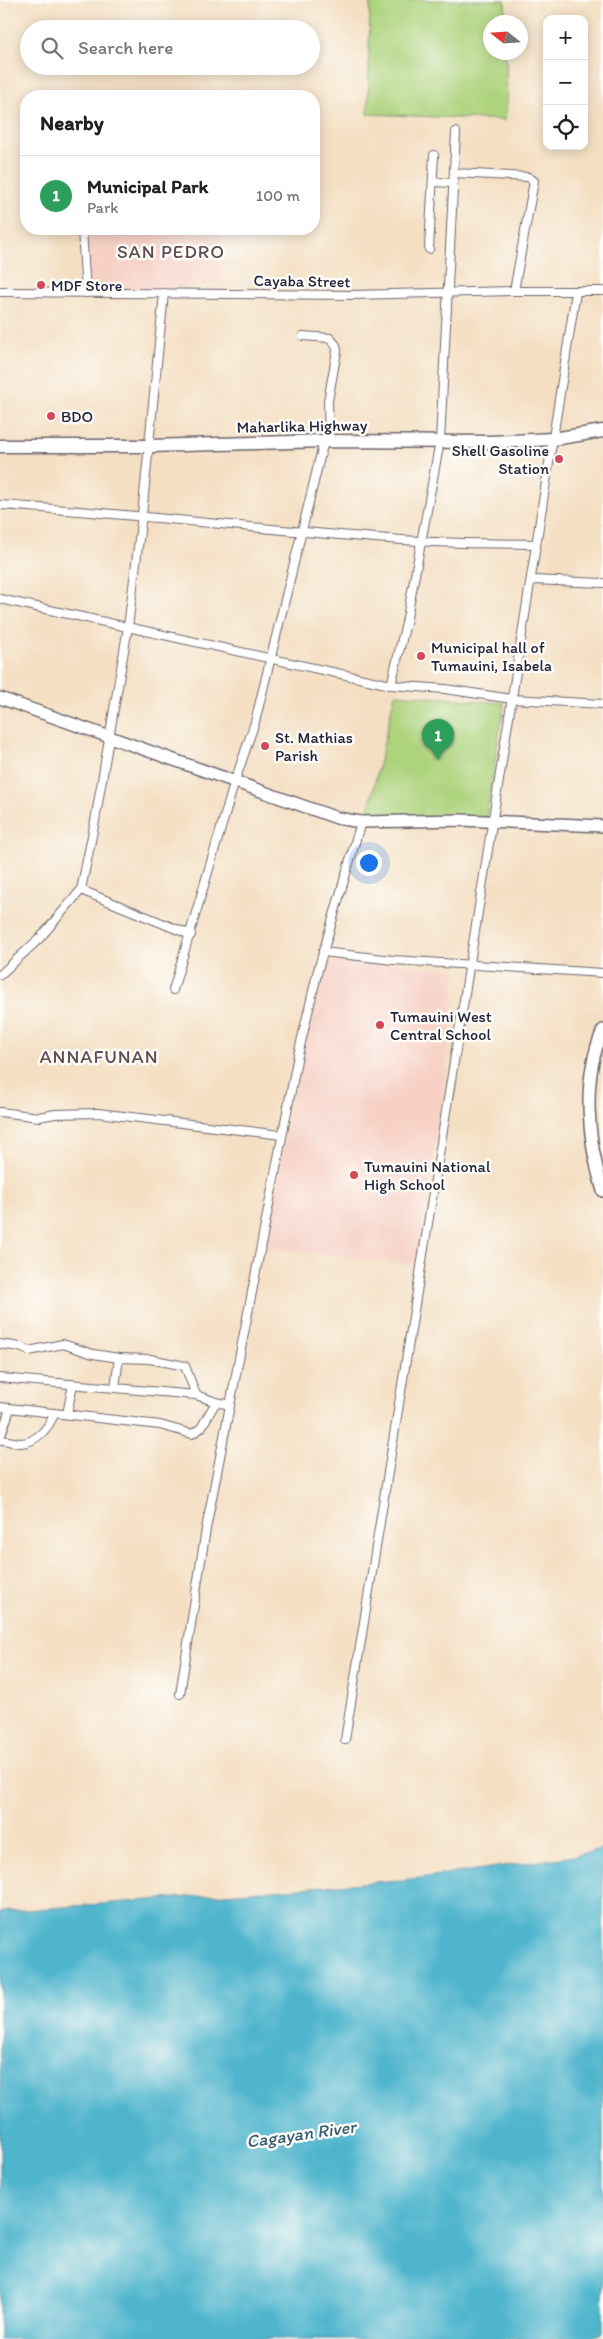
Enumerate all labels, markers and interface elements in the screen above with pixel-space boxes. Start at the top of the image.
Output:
north arrow [483,15,528,60]
map controls [543,15,588,150]
button: + [543,15,588,60]
search box [20,20,320,75]
icon: search [38,34,66,62]
text: Search here [78,36,173,59]
button: − [543,60,588,105]
button: locate [543,105,588,150]
text: Nearby [40,110,104,135]
text: Municipal Park [87,175,208,198]
text: 1 [52,186,60,205]
text: 100 m [256,186,300,205]
text: Park [87,198,118,217]
district label: SAN PEDRO [117,240,225,263]
street label: Cayaba Street [254,271,351,291]
place label: MDF Store [51,276,122,295]
marker: MDF Store [35,279,47,291]
place label: BDO [61,407,93,426]
marker: BDO [45,410,57,422]
street label: Maharlika Highway [236,415,368,437]
place label: Shell Gasoline Station [452,441,549,478]
marker: Shell Gasoline Station [553,453,565,465]
place label: Municipal hall of Tumauini, Isabela [431,638,552,675]
marker: Municipal hall of Tumauini, Isabela [415,650,427,662]
pin: 1 [422,719,454,760]
place label: St. Mathias Parish [275,728,353,765]
marker: St. Mathias Parish [259,740,271,752]
your location [356,850,382,876]
place label: Tumauini West Central School [390,1007,492,1044]
marker: Tumauini West Central School [374,1019,386,1031]
district label: ANNAFUNAN [39,1045,159,1068]
place label: Tumauini National High School [364,1157,491,1194]
marker: Tumauini National High School [348,1169,360,1181]
water label: Cagayan River [245,2115,359,2153]

